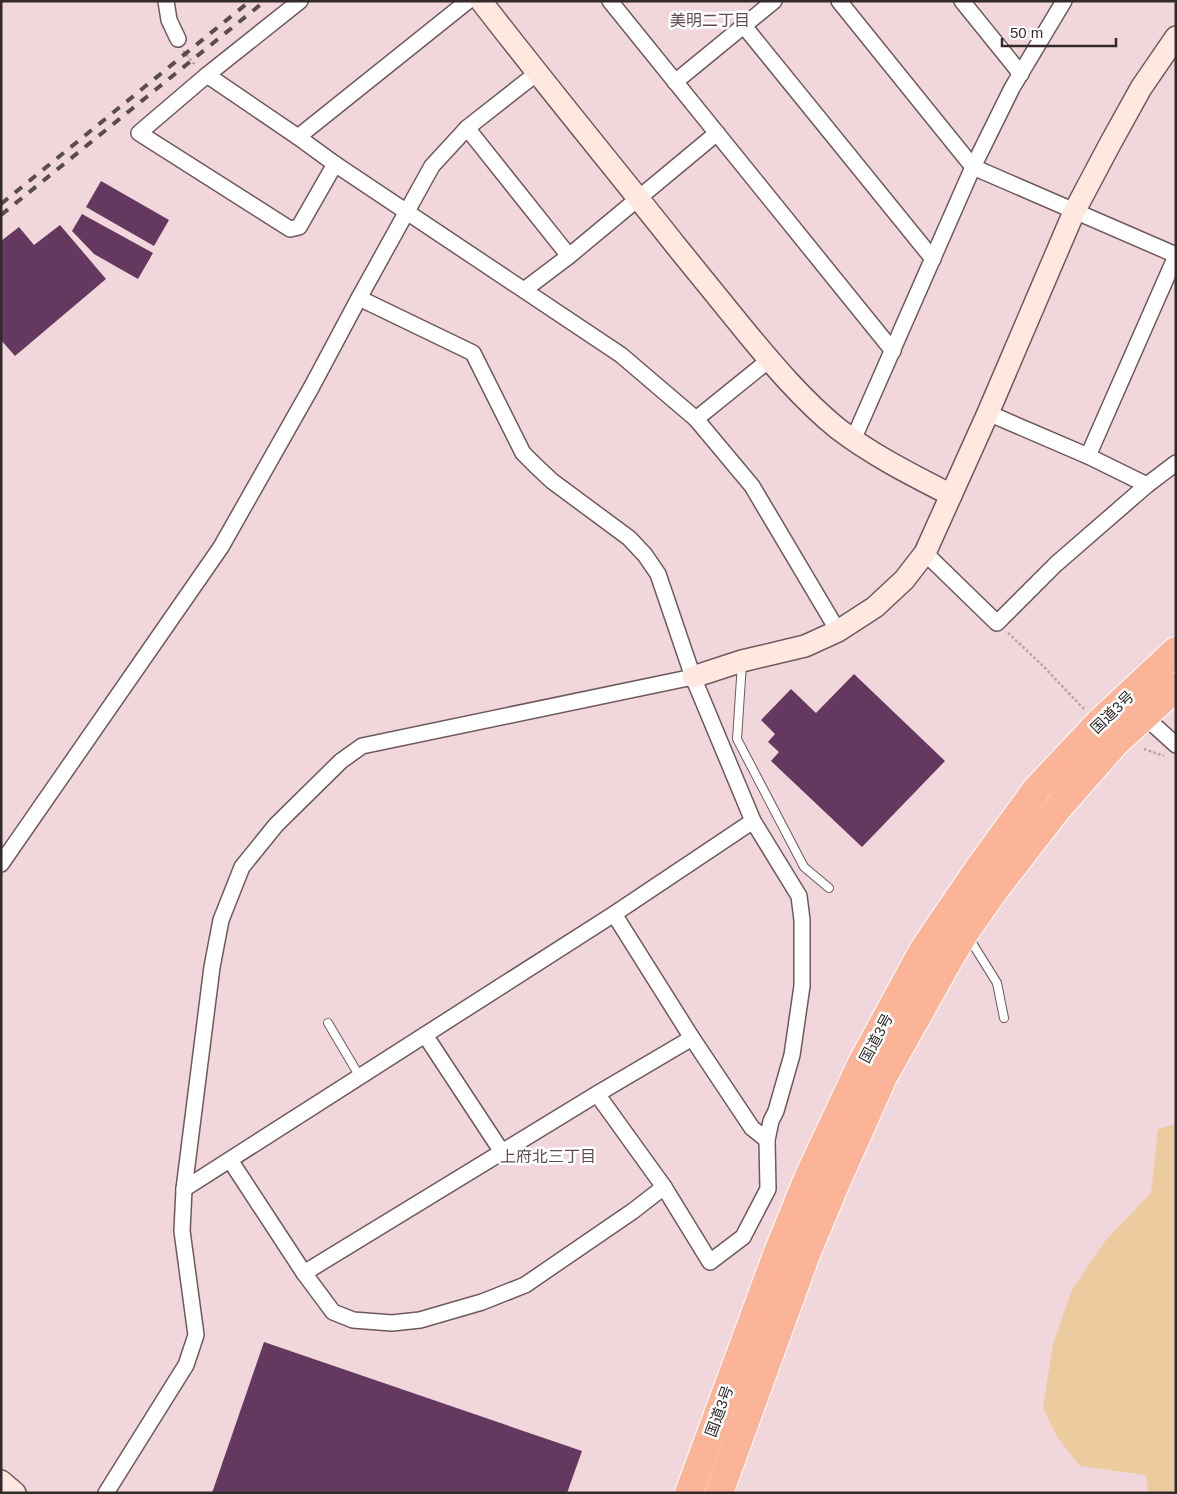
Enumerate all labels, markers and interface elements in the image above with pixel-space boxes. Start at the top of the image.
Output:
district label: 美明二丁目 [670,12,750,29]
scale bar [1002,15,1116,47]
text: 50 m [1010,24,1043,41]
street label: 国道3号 [1087,687,1137,737]
street label: 国道3号 [856,1010,896,1066]
district label: 上府北三丁目 [500,1148,596,1165]
street label: 国道3号 [702,1383,736,1439]

